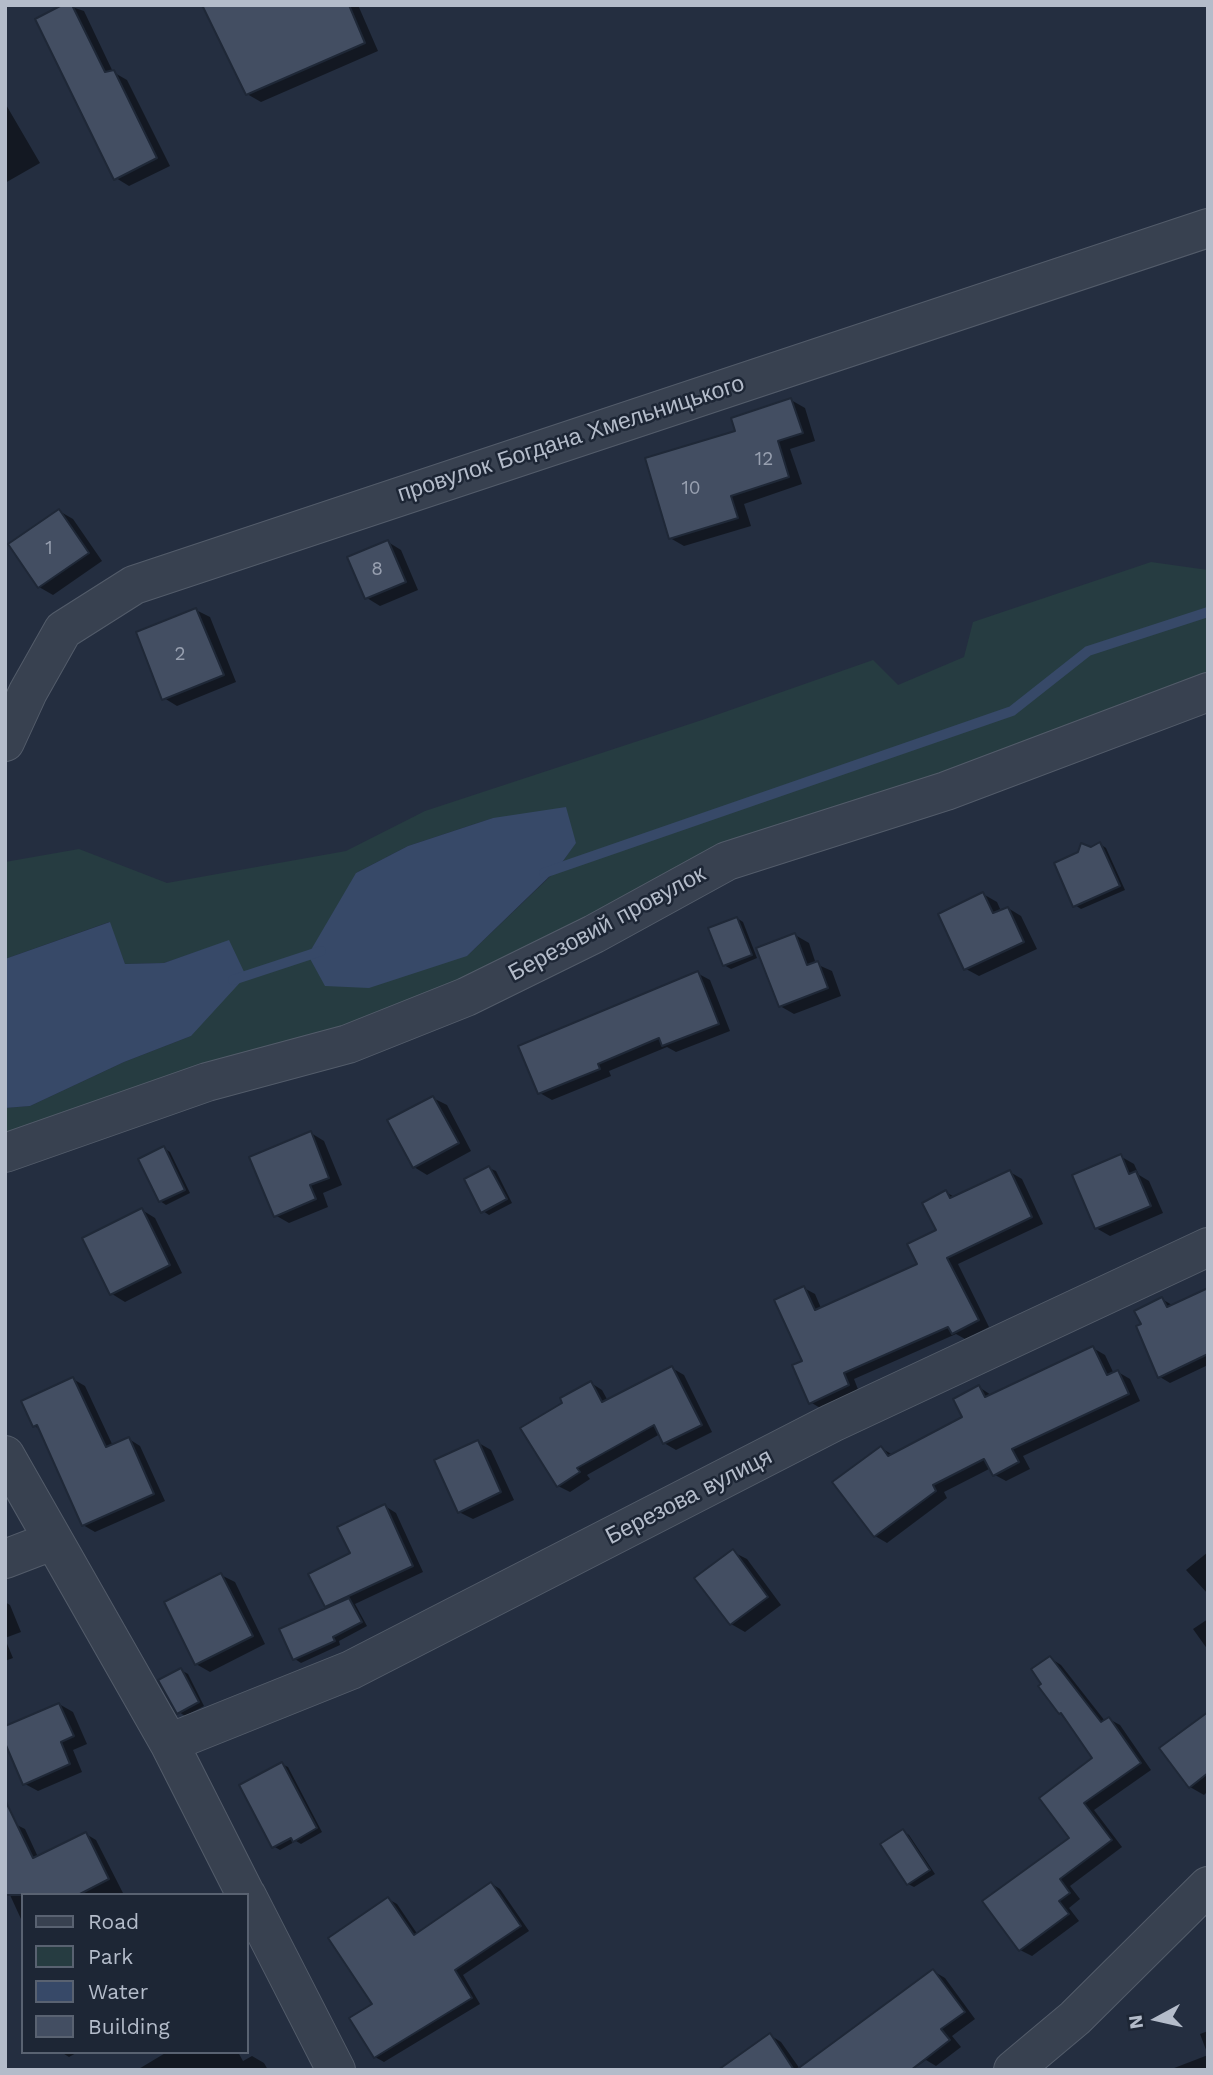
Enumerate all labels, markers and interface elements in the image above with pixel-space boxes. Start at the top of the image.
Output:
street label: провулок Богдана Хмельницького [394,370,748,508]
house number: 12 [755,448,773,470]
house number: 10 [681,477,701,499]
house number: 1 [45,537,53,559]
house number: 8 [371,558,383,580]
house number: 2 [174,643,186,665]
street label: Березовий провулок [504,860,710,988]
street label: Березова вулиця [601,1443,777,1551]
legend [21,1893,248,2054]
text: Road [88,1909,139,1934]
text: Park [88,1944,133,1969]
text: Water [88,1979,148,2004]
north arrow [1122,1984,1192,2054]
text: N [1123,2013,1148,2031]
text: Building [88,2014,170,2039]

